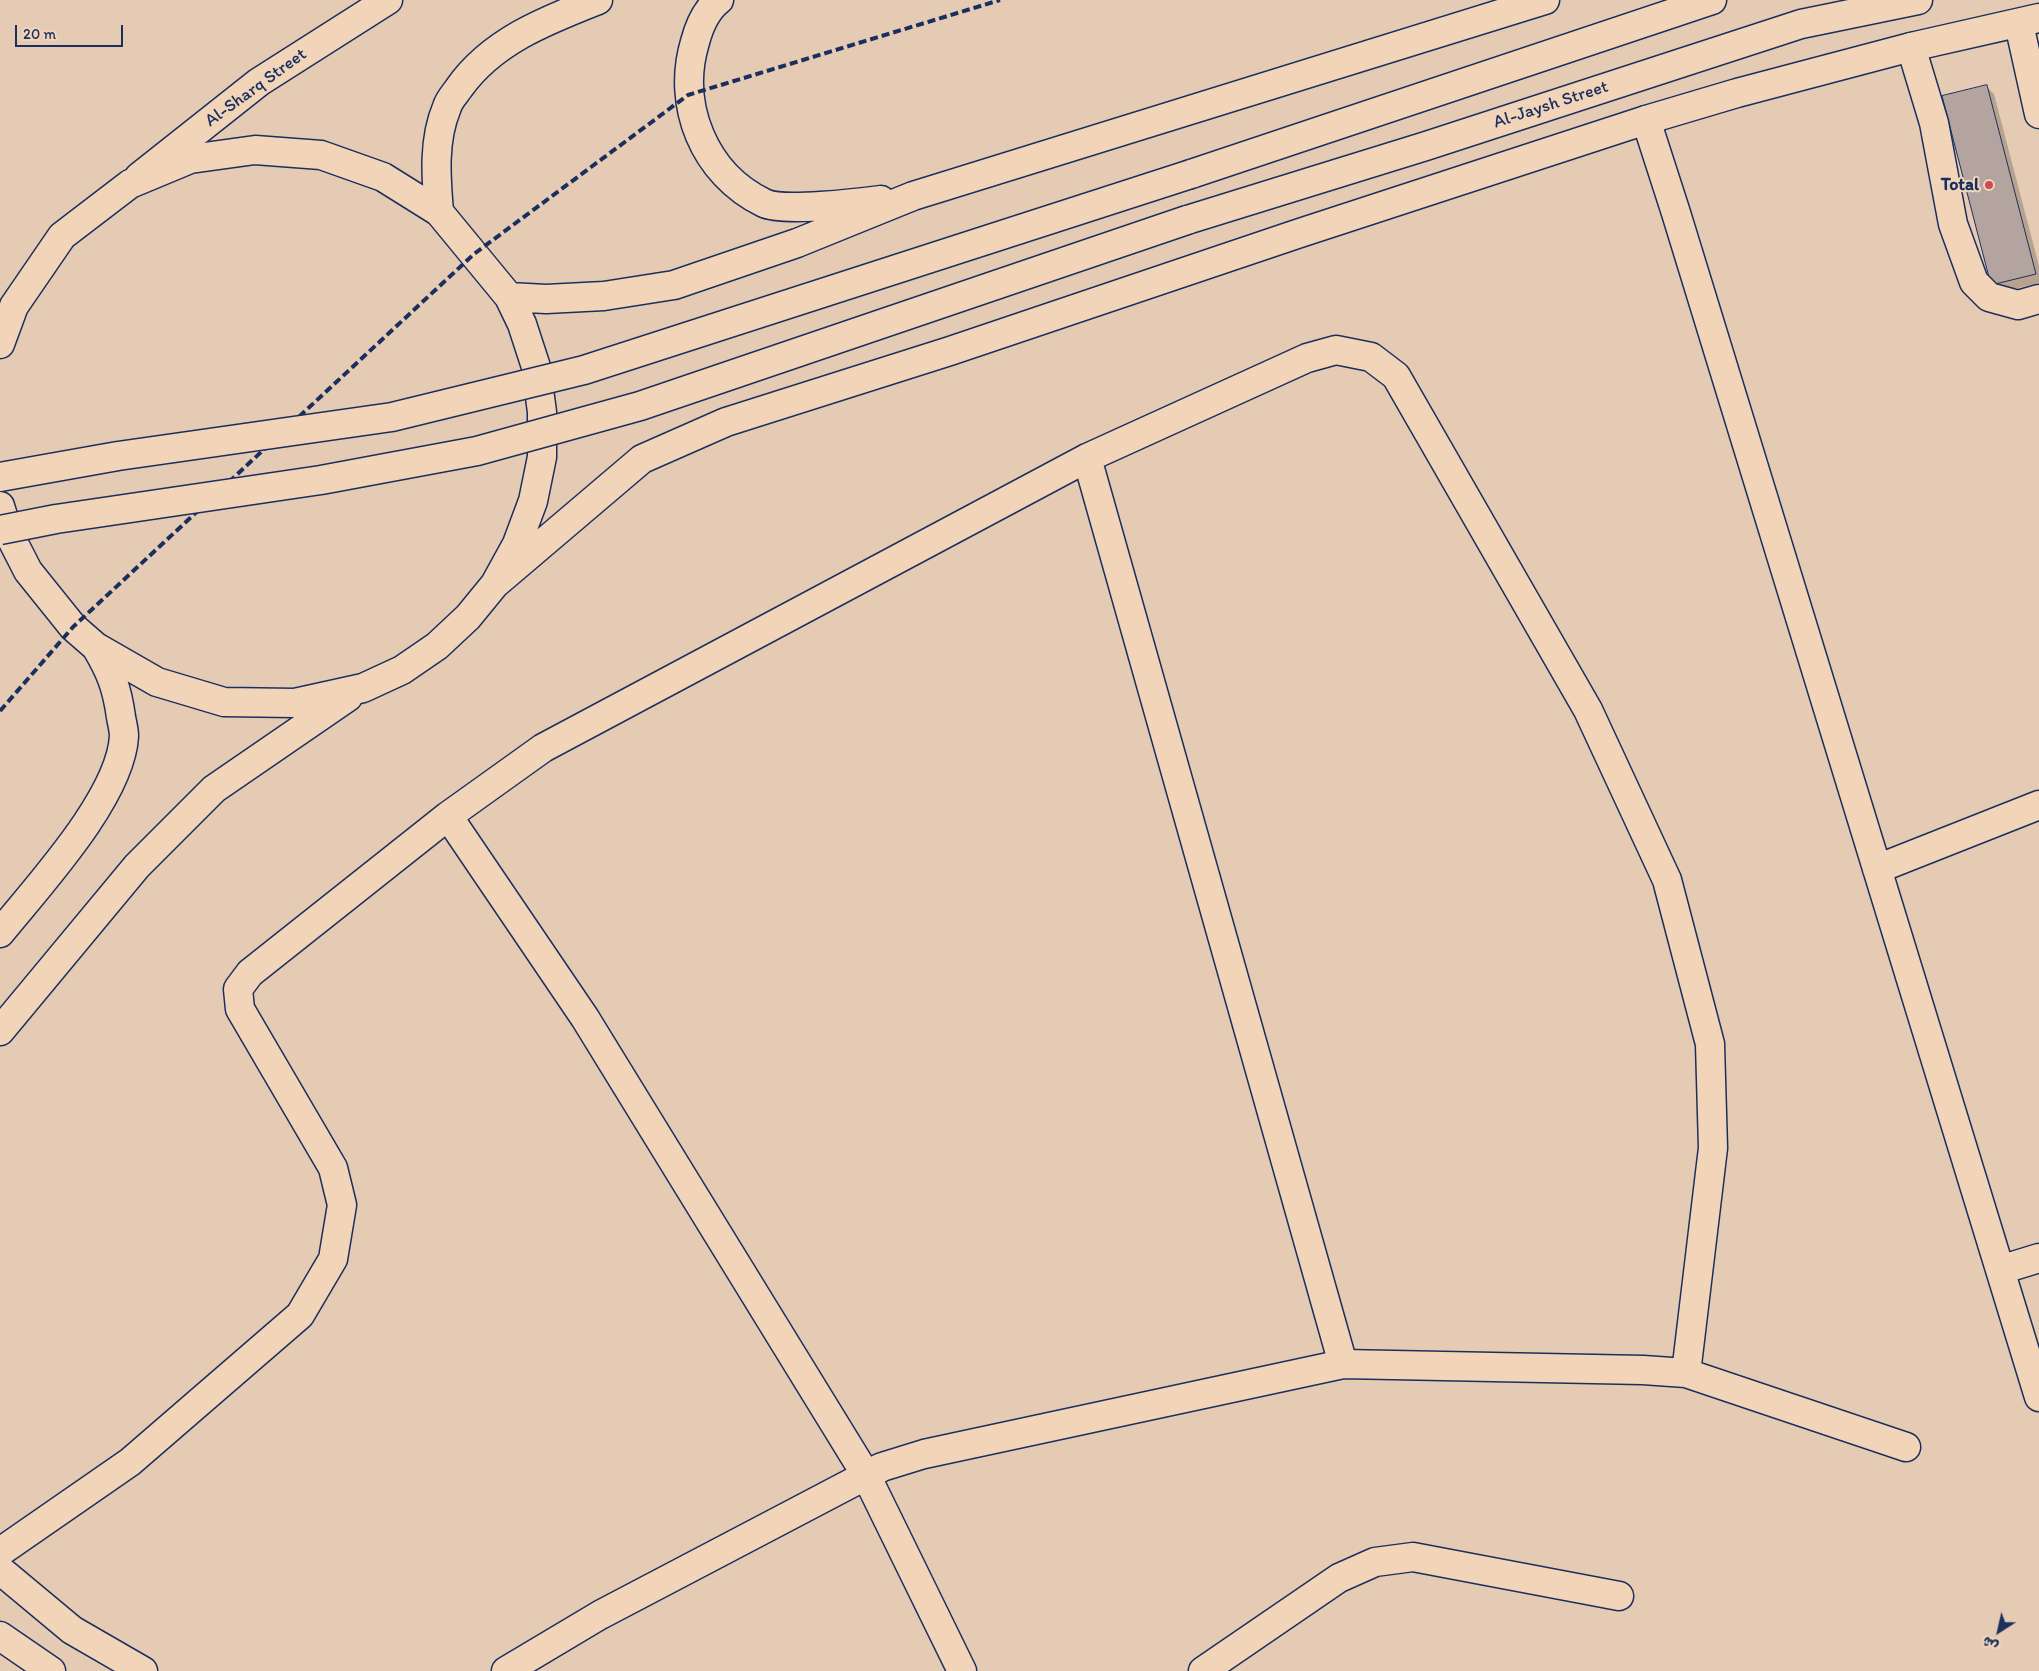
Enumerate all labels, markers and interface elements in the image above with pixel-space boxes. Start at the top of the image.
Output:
scale bar [18,15,125,47]
text: 20 m [23,25,56,43]
street label: Al-Sharq Street [201,44,311,132]
street label: Al-Jaysh Street [1491,76,1611,134]
place label: Total [1941,174,1979,196]
marker: Total [1983,179,1995,191]
north arrow [1974,1606,2024,1656]
text: ش [1979,1632,2001,1655]

